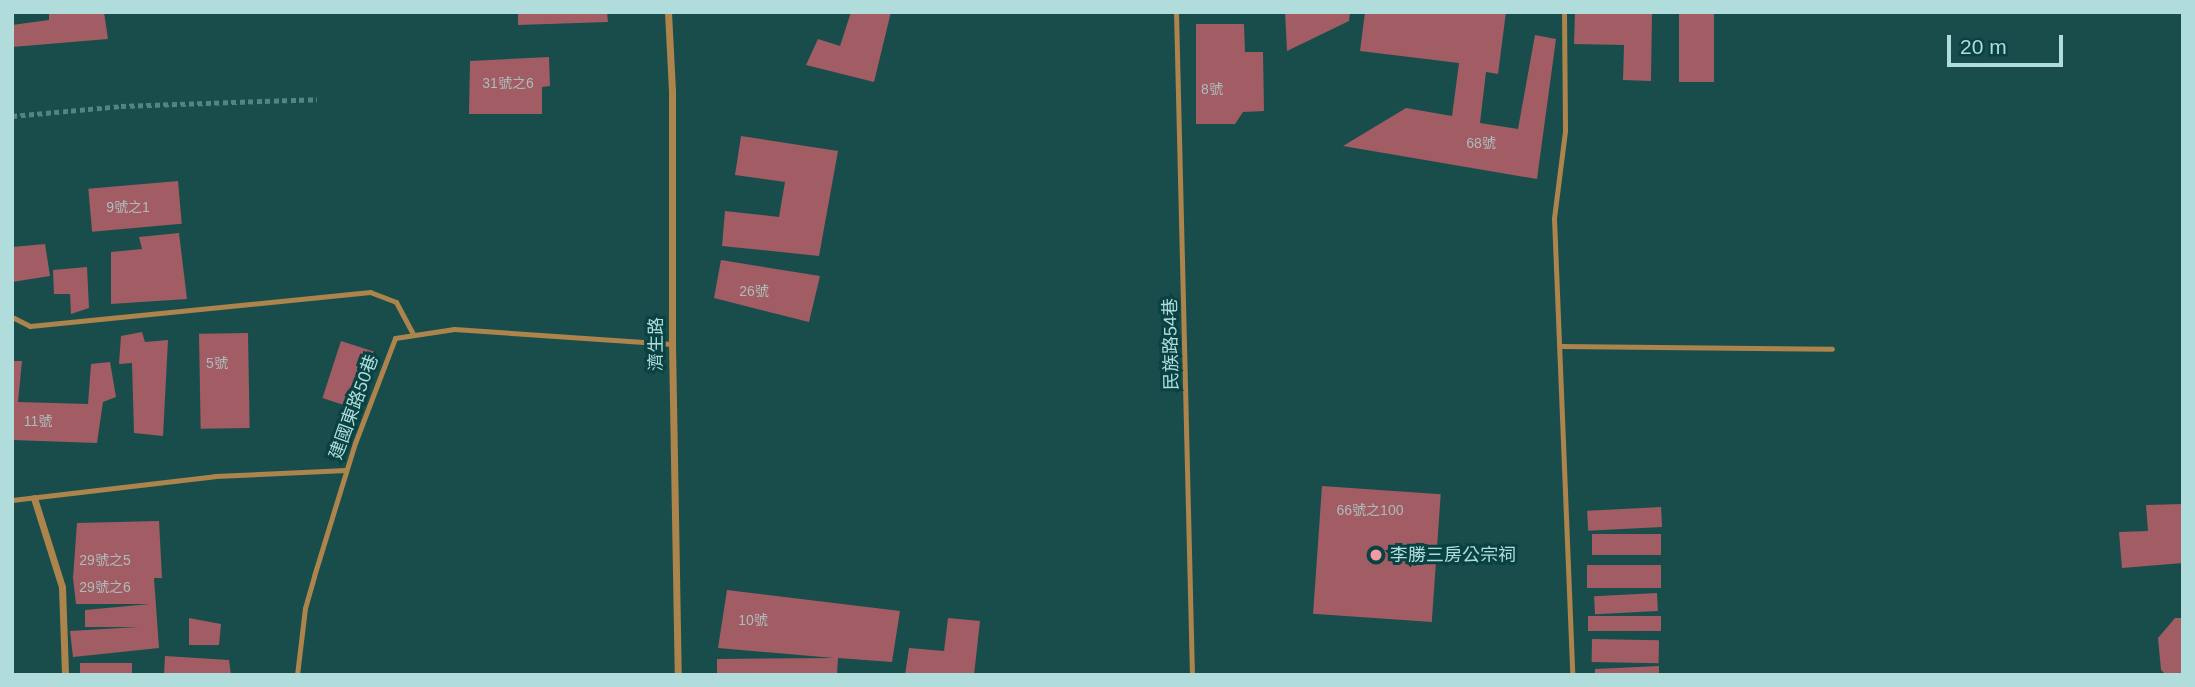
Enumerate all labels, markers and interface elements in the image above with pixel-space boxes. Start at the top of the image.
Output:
scale bar [1950,21,2066,65]
text: 20 m [1960,35,2007,58]
house number: 31號之6 [482,75,534,91]
house number: 8號 [1201,81,1223,97]
house number: 68號 [1466,135,1496,151]
house number: 9號之1 [106,199,150,215]
house number: 26號 [739,283,769,299]
street label: 民族路54巷 [1159,298,1183,390]
street label: 濟生路 [645,317,667,371]
street label: 建國東路50巷 [325,352,383,462]
house number: 5號 [206,355,228,371]
house number: 11號 [24,413,52,429]
house number: 66號之100 [1337,502,1403,518]
place label: 李勝三房公宗祠 [1390,544,1516,566]
marker: 李勝三房公宗祠 [1368,547,1384,563]
house number: 29號之5 [79,552,131,568]
house number: 29號之6 [79,579,131,595]
house number: 10號 [738,612,768,628]

